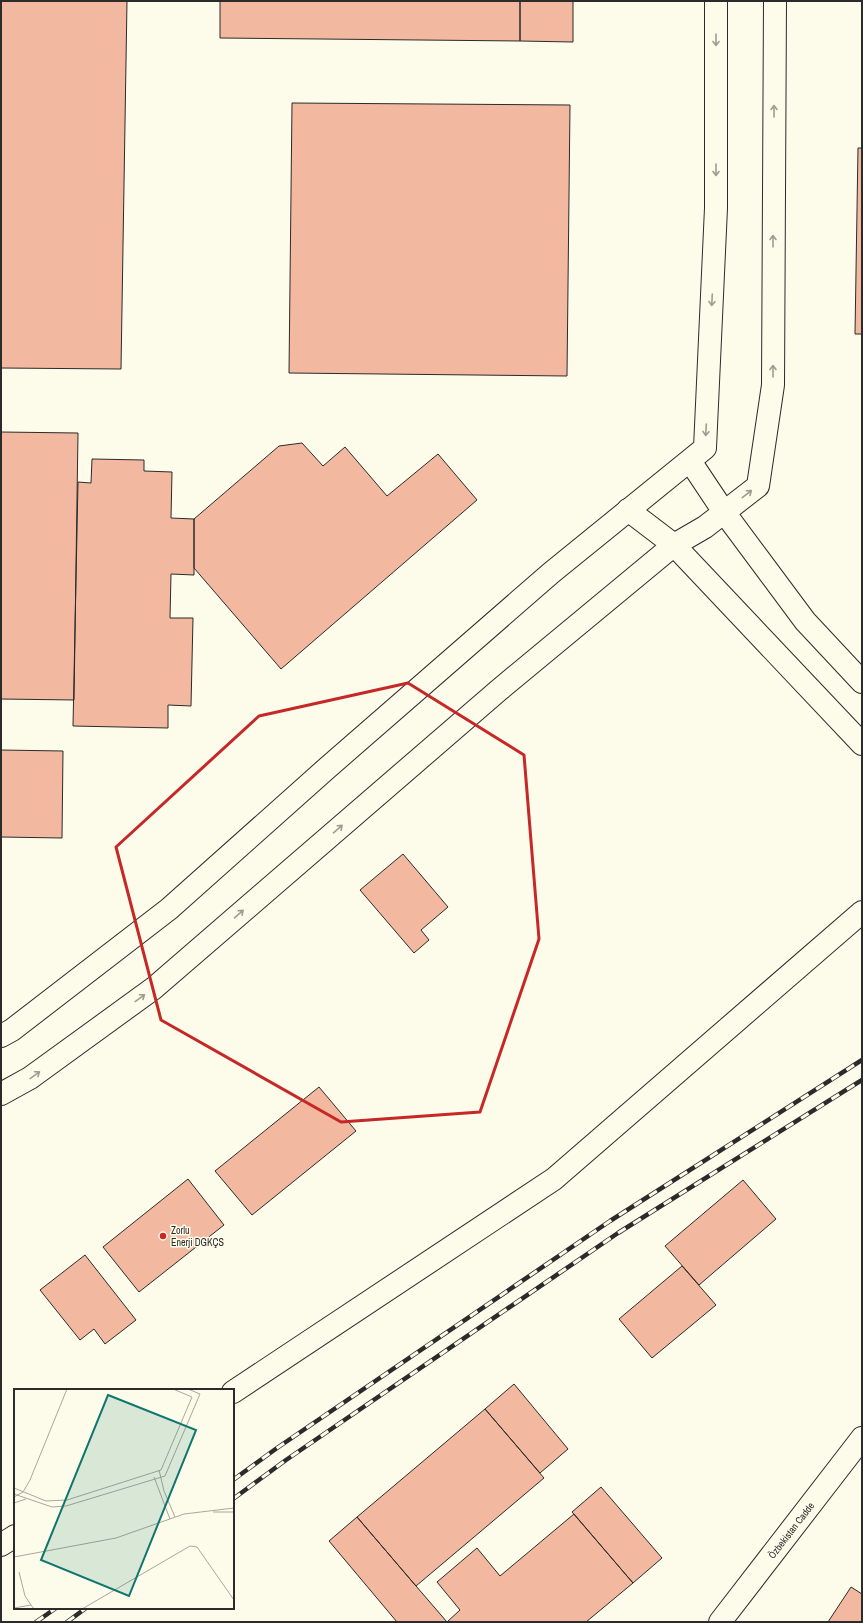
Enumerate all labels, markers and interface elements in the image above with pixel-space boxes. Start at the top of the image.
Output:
one-way arrow [712,33,720,46]
one-way arrow [770,105,778,118]
one-way arrow [712,163,720,176]
one-way arrow [769,235,777,248]
one-way arrow [708,293,716,306]
one-way arrow [769,365,777,378]
one-way arrow [703,423,710,436]
one-way arrow [741,490,752,499]
one-way arrow [332,825,343,834]
one-way arrow [234,910,245,919]
one-way arrow [134,994,145,1002]
one-way arrow [29,1070,40,1079]
place label: Zorlu Enerji DGKÇS [171,1224,224,1249]
marker: Zorlu Enerji DGKÇS [158,1231,168,1241]
inset map [14,1389,234,1609]
street label: Özbekistan Cadde [765,1499,817,1561]

